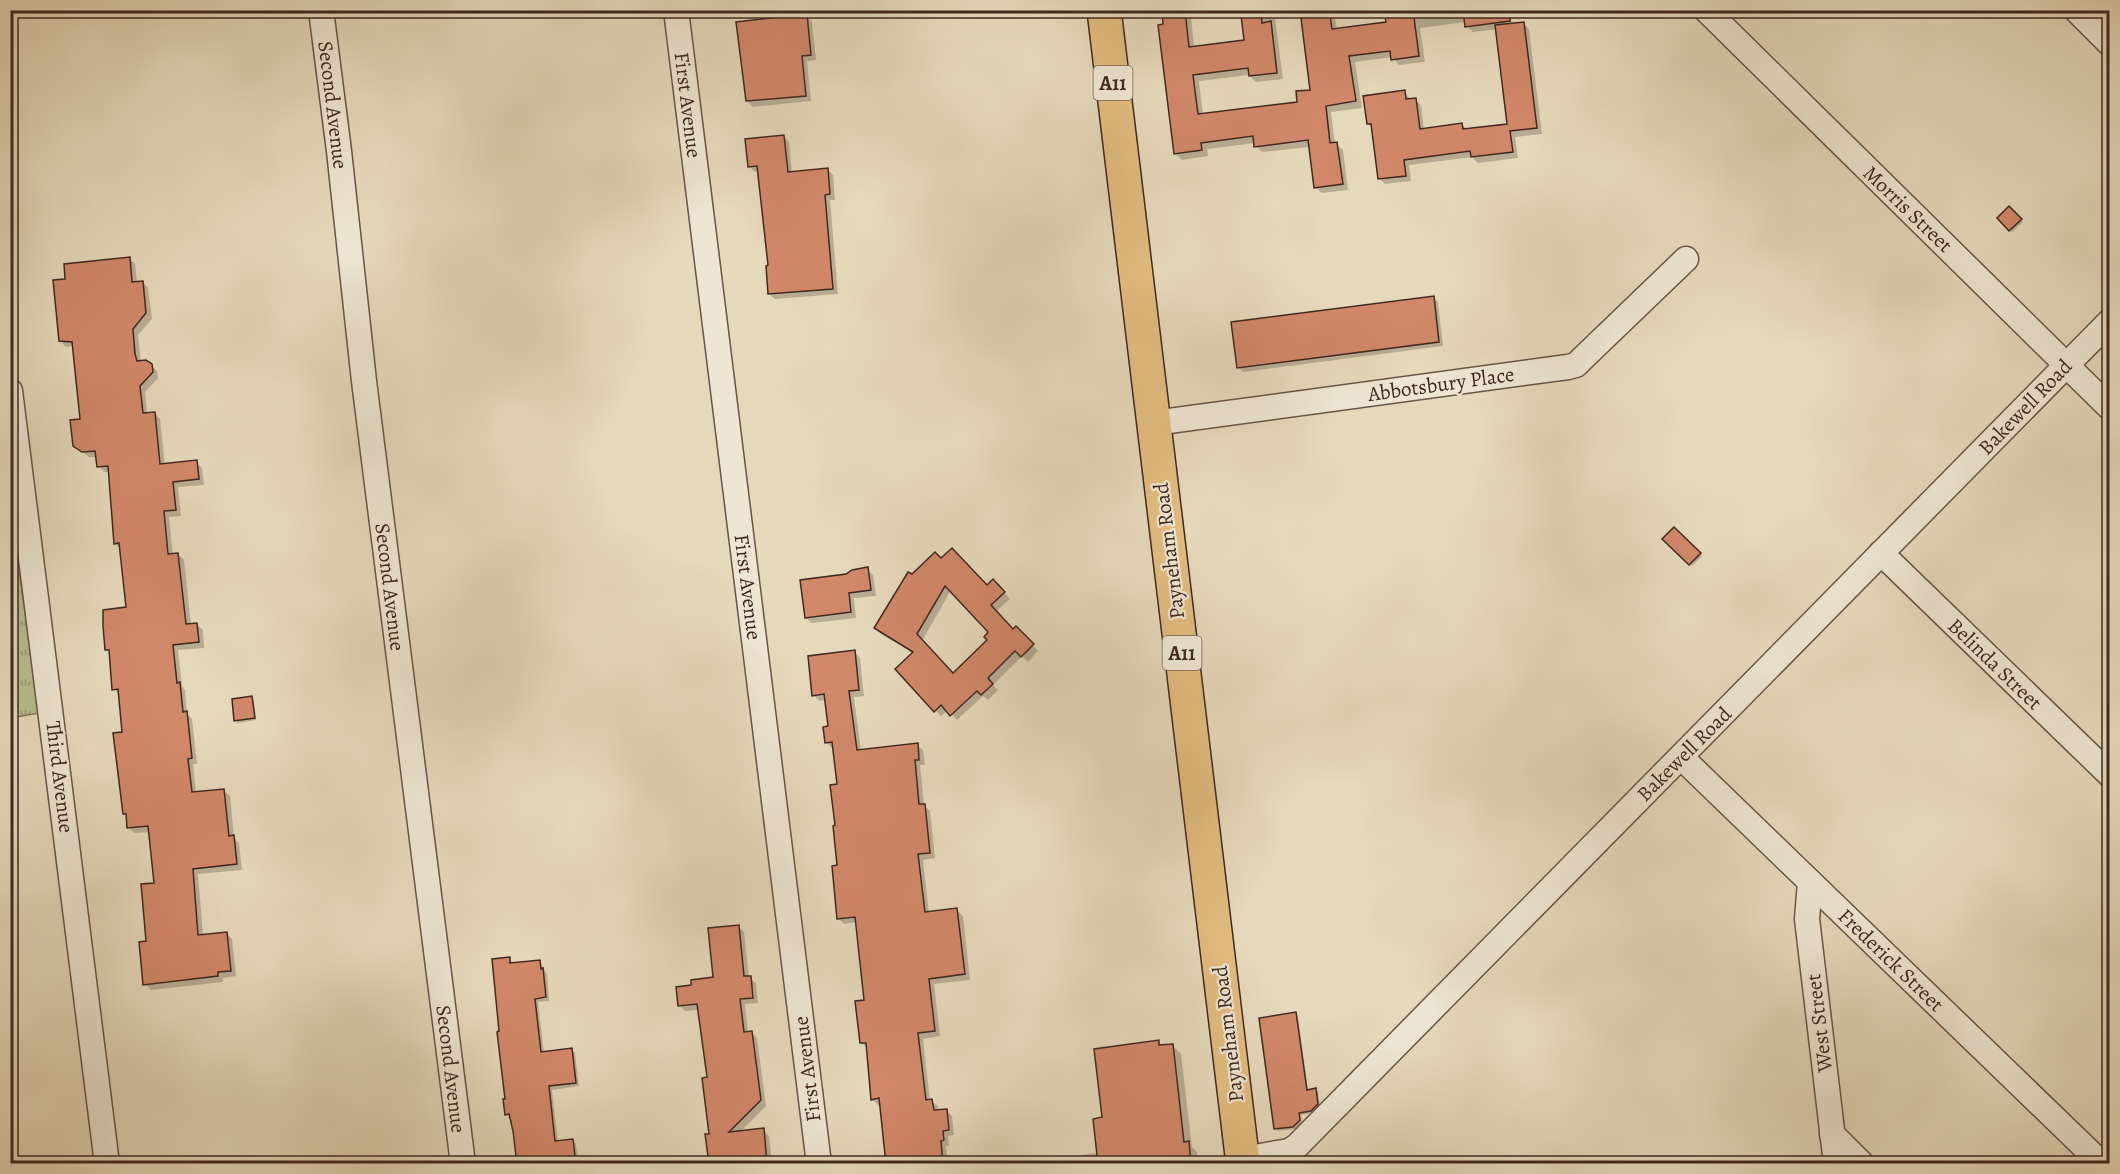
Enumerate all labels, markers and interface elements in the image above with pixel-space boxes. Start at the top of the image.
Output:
street label: Second Avenue [311,39,355,171]
street label: First Avenue [668,51,708,159]
road number: A11 [1094,66,1132,100]
street label: Morris Street [1857,159,1959,259]
street label: Bakewell Road [1972,352,2079,461]
street label: Abbotsbury Place [1365,360,1516,408]
street label: Payneham Road [1147,481,1191,621]
street label: Second Avenue [368,521,412,653]
street label: First Avenue [728,533,768,641]
street label: Belinda Street [1942,612,2048,716]
road number: A11 [1162,636,1202,670]
street label: Bakewell Road [1630,700,1738,808]
street label: Third Avenue [39,719,81,835]
street label: Frederick Street [1832,902,1950,1018]
street label: Payneham Road [1206,964,1250,1104]
street label: West Street [1799,972,1839,1075]
street label: Second Avenue [429,1003,473,1135]
street label: First Avenue [787,1015,827,1123]

